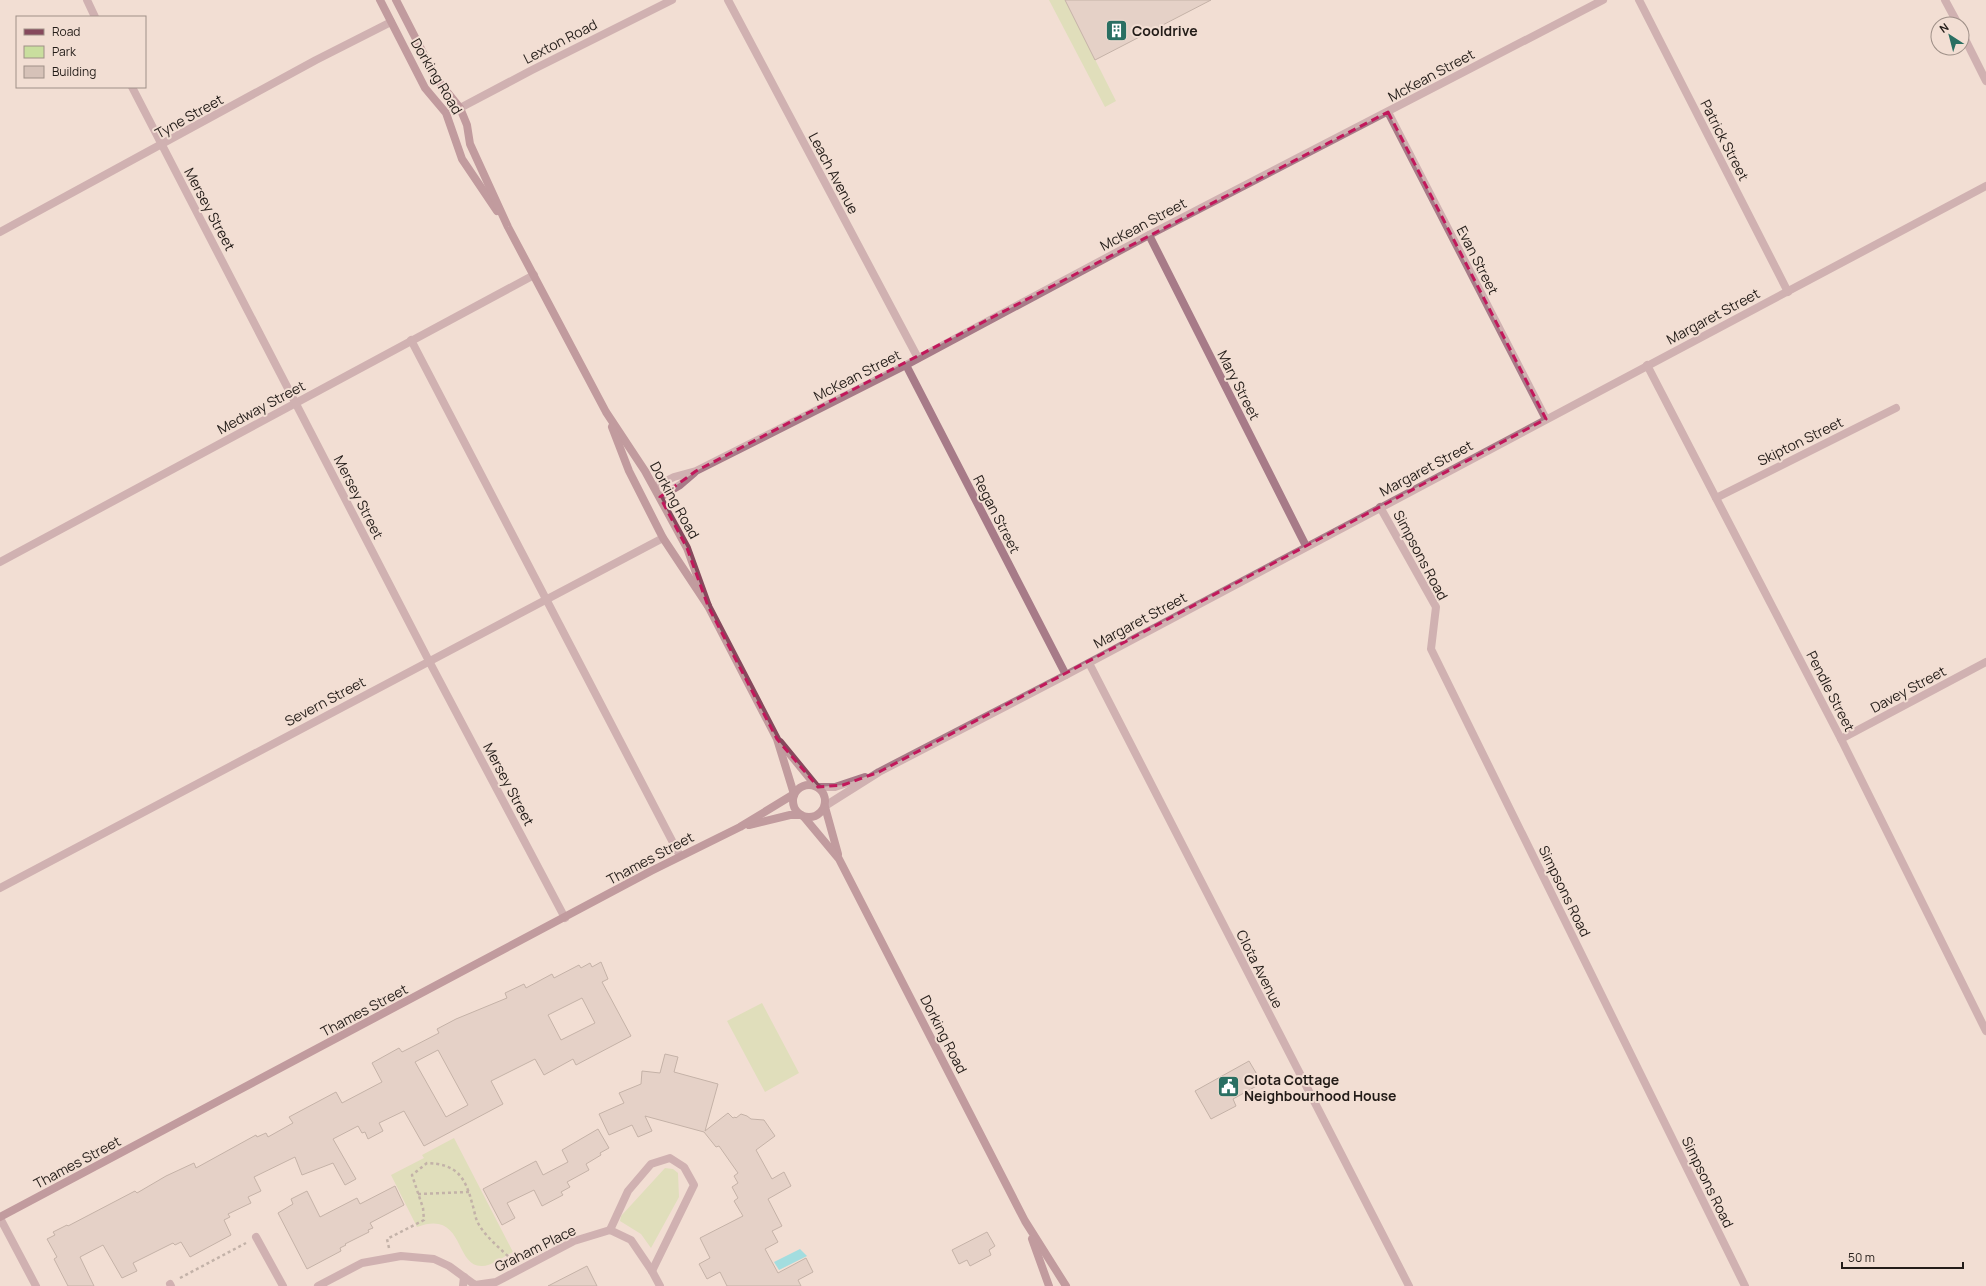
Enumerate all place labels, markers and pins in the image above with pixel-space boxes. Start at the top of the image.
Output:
building icon: Cooldrive [1104,17,1130,43]
place label: Cooldrive [1132,21,1198,40]
place label: Clota Cottage Neighbourhood House [1244,1070,1396,1105]
public building icon: Clota Cottage Neighbourhood House [1215,1074,1241,1100]

